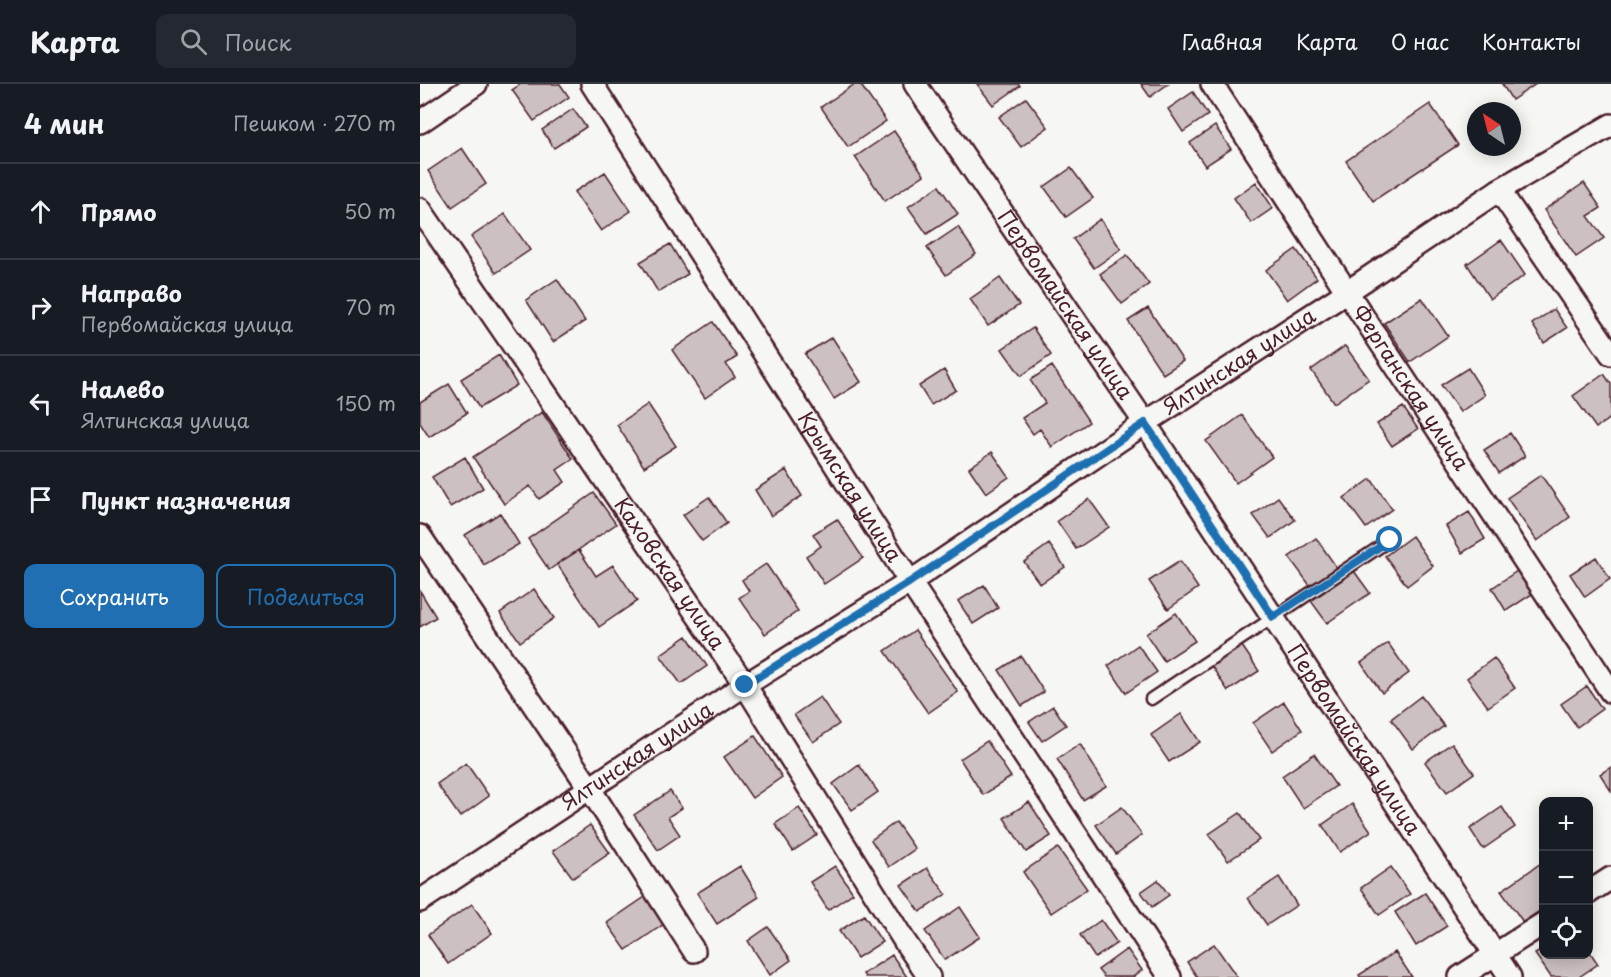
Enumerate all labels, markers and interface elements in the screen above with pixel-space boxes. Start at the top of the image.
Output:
search box [156,14,576,68]
text: Карта [30,20,120,63]
icon: search [177,25,210,58]
text: Поиск [225,25,292,58]
text: Главная [1182,25,1263,57]
text: Карта [1296,25,1358,57]
text: О нас [1391,25,1449,57]
text: Контакты [1482,25,1581,57]
north arrow [1467,102,1521,156]
text: 4 мин [24,104,105,143]
text: Пешком · 270 m [233,108,396,138]
icon: ahead [24,195,57,228]
text: Прямо [81,195,156,228]
text: 50 m [344,196,396,226]
street label: Первомайская улица [991,203,1143,406]
text: Направо [81,276,182,309]
icon: right [24,291,57,324]
text: 70 m [346,292,396,322]
street label: Ялтинская улица [1155,298,1322,422]
street label: Ферганская улица [1346,298,1479,477]
text: Первомайская улица [81,309,293,339]
text: Налево [81,372,164,405]
icon: left [24,387,57,420]
text: 150 m [336,388,396,418]
street label: Крымская улица [791,404,912,568]
text: Ялтинская улица [81,405,249,435]
icon: arrive [24,483,57,516]
text: Пункт назначения [81,483,291,516]
street label: Каховская улица [607,490,735,656]
route start [1376,526,1402,552]
button: Сохранить [24,564,204,628]
button: Поделиться [216,564,396,628]
street label: Первомайская улица [1281,637,1430,841]
route end [731,671,757,697]
street label: Ялтинская улица [554,692,719,817]
map controls [1539,797,1593,959]
button: + [1539,797,1593,851]
button: − [1539,851,1593,905]
button: locate [1539,905,1593,959]

